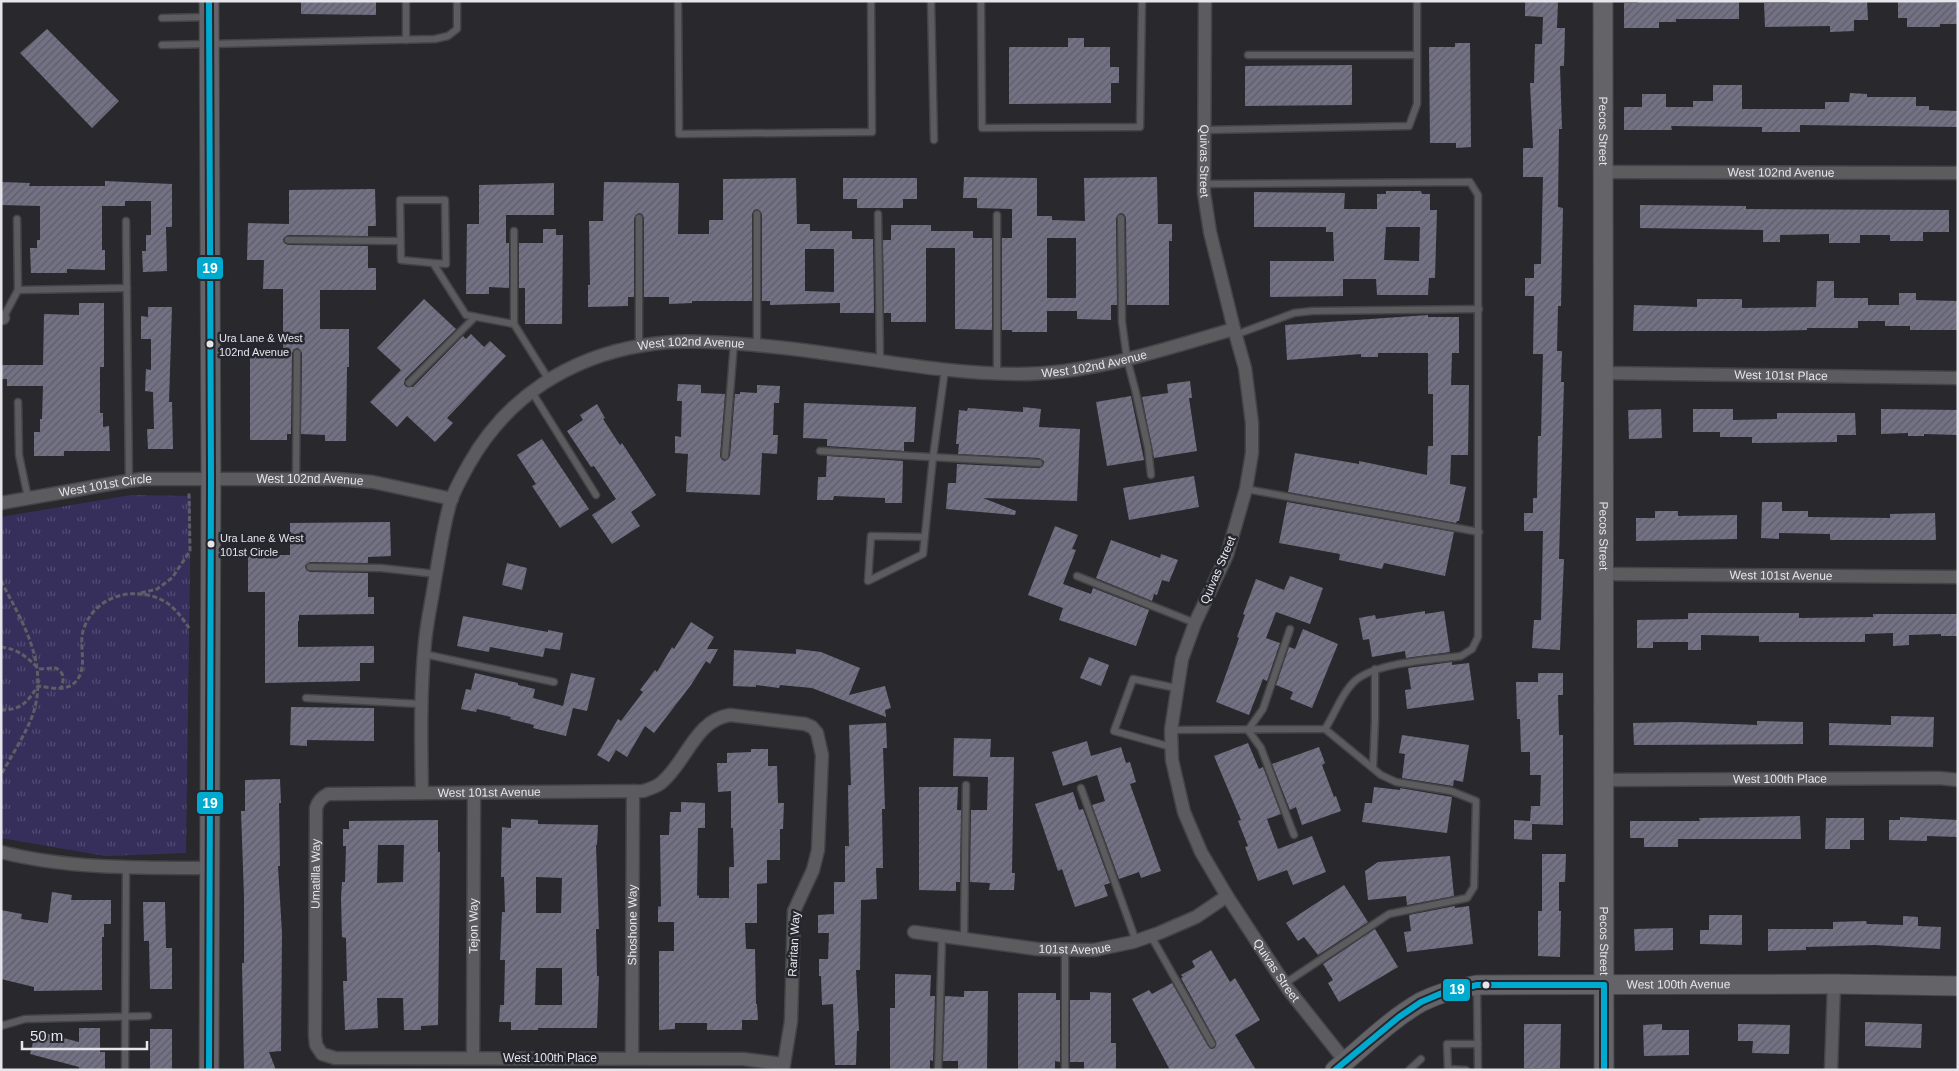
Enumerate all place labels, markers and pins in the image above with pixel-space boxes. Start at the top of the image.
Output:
place label: Ura Lane & West 102nd Avenue [219,332,303,358]
marker: Ura Lane & West 102nd Avenue [205,339,215,349]
place label: Ura Lane & West 101st Circle [220,532,304,558]
marker: Ura Lane & West 101st Circle [206,539,216,549]
unlabelled marker [1481,980,1491,990]

